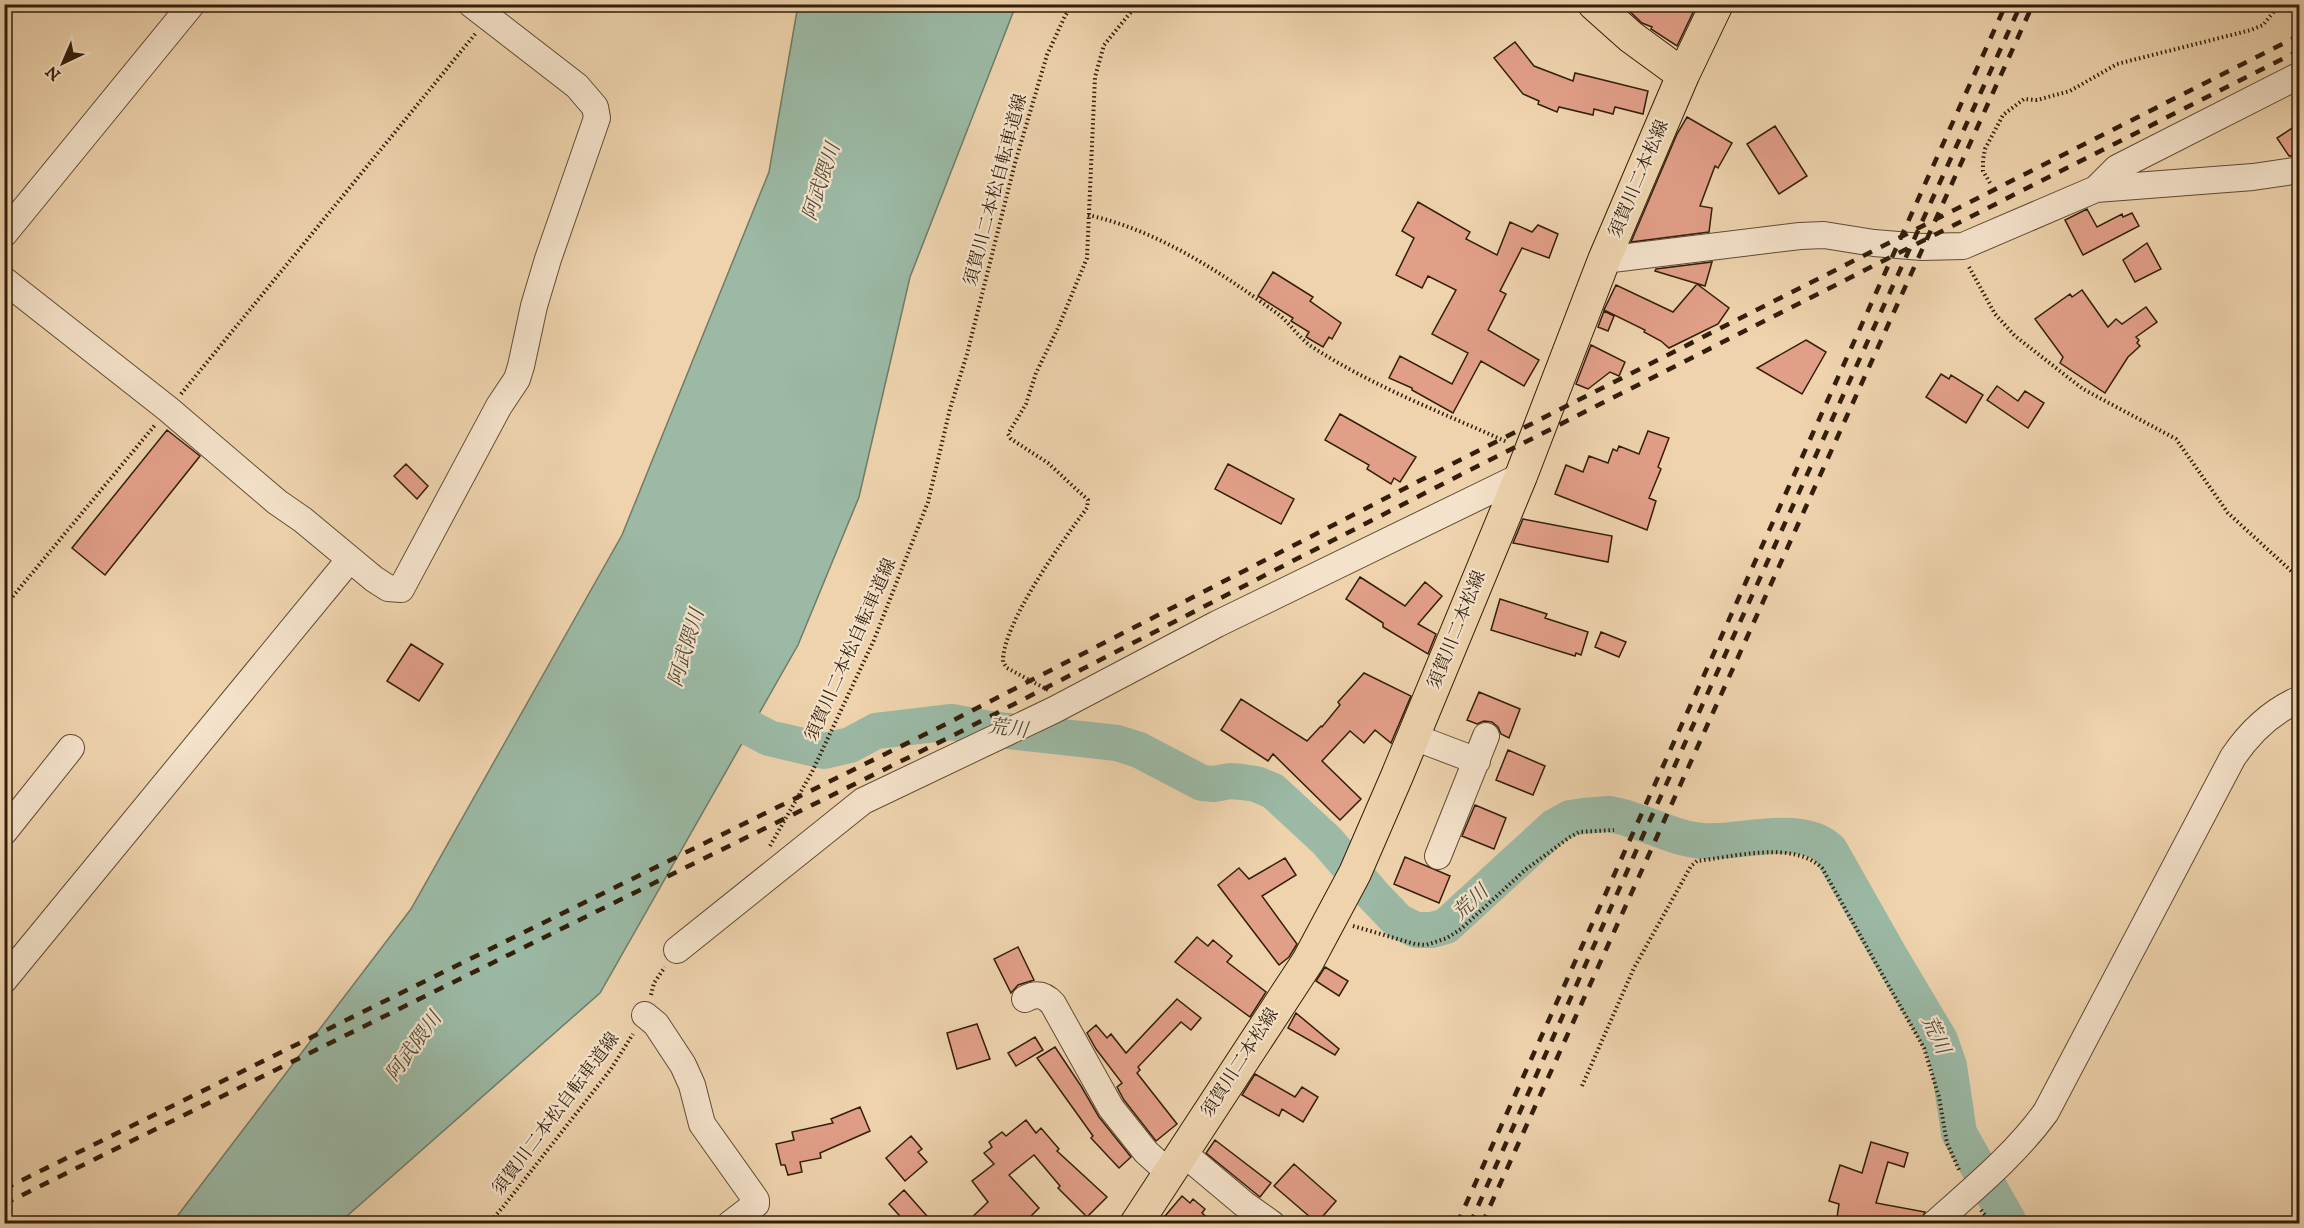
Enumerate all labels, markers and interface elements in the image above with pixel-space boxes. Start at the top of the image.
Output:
north arrow [33,33,93,93]
text: N [42,61,65,85]
street label: 須賀川二本松自転車道線 [960,92,1032,288]
street label: 須賀川二本松線 [1604,117,1674,241]
water label: 阿武隈川 [798,138,847,224]
street label: 須賀川二本松自転車道線 [801,555,901,745]
street label: 須賀川二本松線 [1423,567,1491,693]
water label: 阿武隈川 [663,604,711,690]
water label: 荒川 [987,714,1031,744]
water label: 荒川 [1448,879,1496,926]
street label: 須賀川二本松線 [1196,1004,1284,1122]
water label: 阿武隈川 [380,1006,449,1087]
water label: 荒川 [1915,1012,1956,1060]
street label: 須賀川二本松自転車道線 [488,1028,624,1200]

